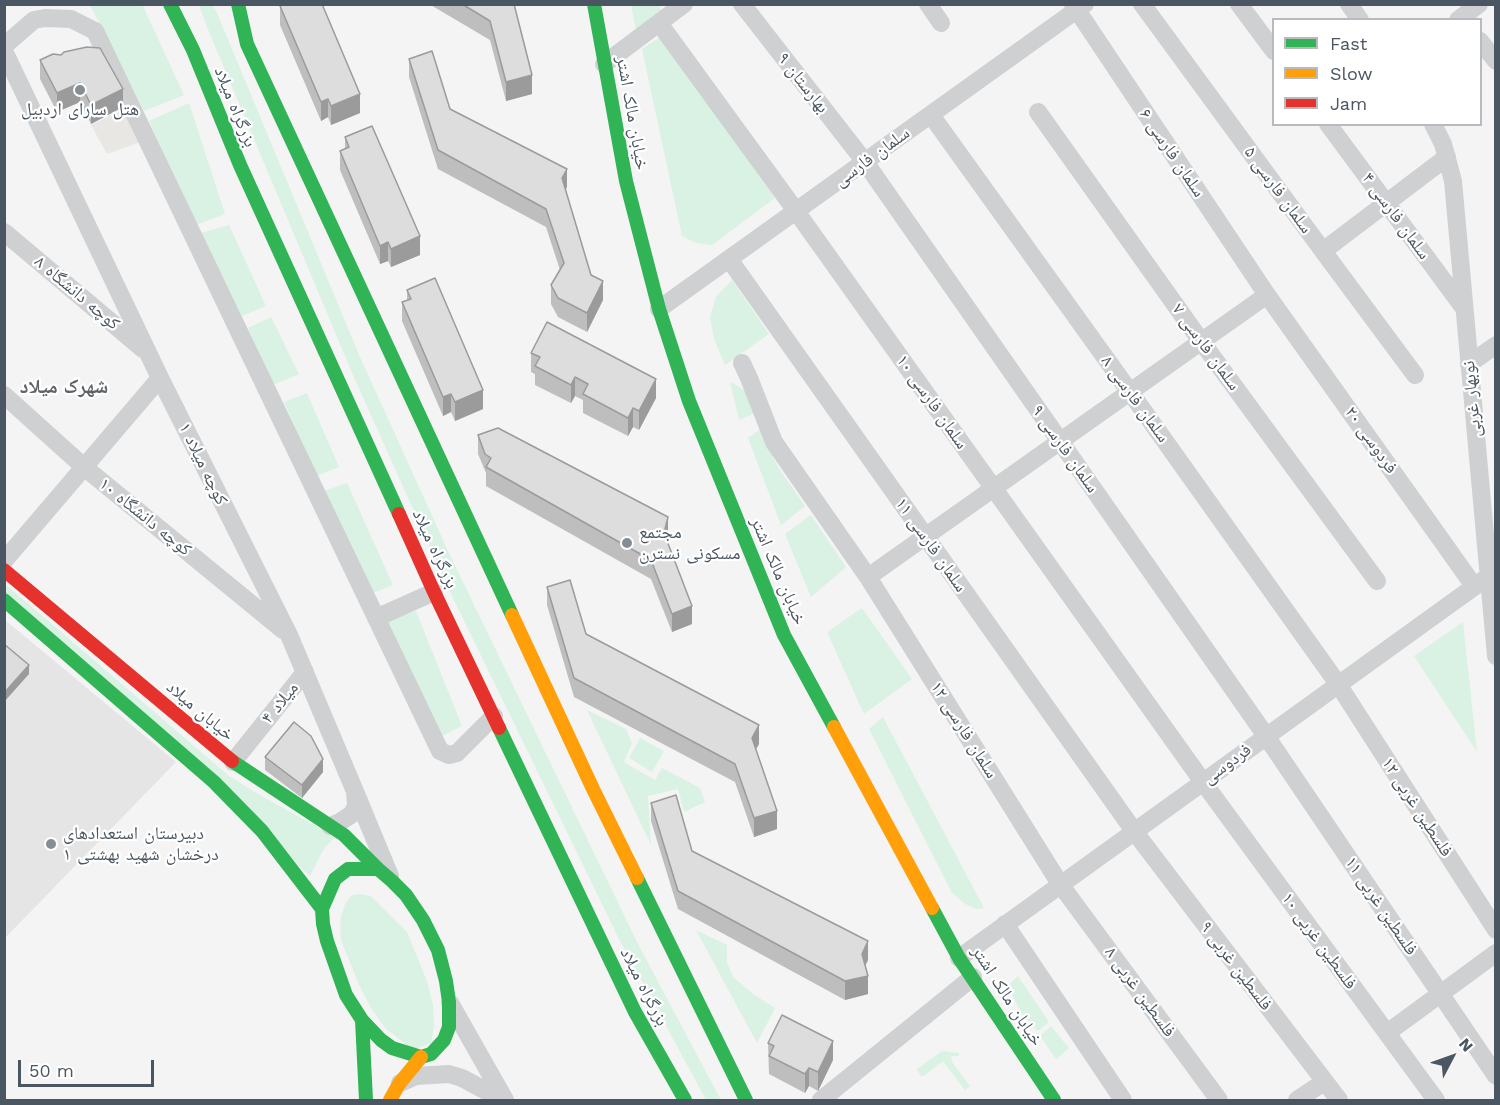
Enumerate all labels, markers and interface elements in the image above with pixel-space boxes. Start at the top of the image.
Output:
legend [1272,18,1482,126]
text: Fast [1330,33,1367,54]
street label: بهارستان ۹ [773,48,833,118]
street label: خیابان مالک اشتر [611,54,653,172]
text: Slow [1330,63,1373,84]
street label: بزرگراه میلاد [209,64,261,150]
marker: هتل سارای اردبیل [73,83,87,97]
text: Jam [1330,93,1367,114]
place label: هتل سارای اردبیل [21,99,139,121]
street label: سلمان فارسی ۶ [1134,105,1210,201]
street label: سلمان فارسی [830,122,914,192]
street label: سلمان فارسی ۵ [1239,142,1317,238]
street label: سلمان فارسی ۴ [1357,168,1435,264]
street label: کوچه دانشگاه ۸ [30,251,124,335]
street label: سلمان فارسی ۷ [1167,299,1245,395]
street label: سلمان فارسی ۱۰ [891,351,973,453]
street label: سلمان فارسی ۸ [1096,351,1174,447]
street label: نوبهار غربی [1458,360,1486,438]
district label: شهرک میلاد [20,375,108,399]
street label: سلمان فارسی ۹ [1027,401,1103,497]
street label: فردوسی ۲۰ [1340,402,1402,478]
street label: کوچه میلاد ۱ [174,419,232,509]
street label: کوچه دانشگاه ۱۰ [94,473,196,561]
street label: سلمان فارسی ۱۱ [890,494,972,596]
street label: بزرگراه میلاد [407,506,463,592]
street label: خیابان مالک اشتر [746,514,810,628]
place label: مجتمع مسکونی نسترن [639,522,740,564]
marker: مجتمع مسکونی نسترن [620,536,634,550]
street label: خیابان میلاد [162,676,238,746]
street label: سلمان فارسی ۱۲ [926,677,1002,783]
street label: میلاد ۴ [257,678,303,728]
street label: فردوسی [1198,739,1256,789]
street label: فلسطین غربی ۱۲ [1377,753,1457,861]
place label: دبیرستان استعدادهای درخشان شهید بهشتی ۱ [63,823,219,866]
marker: دبیرستان استعدادهای درخشان شهید بهشتی ۱ [44,837,58,851]
street label: فلسطین غربی ۱۱ [1340,853,1422,959]
street label: فلسطین غربی ۱۰ [1277,888,1361,994]
street label: فلسطین غربی ۹ [1195,917,1277,1015]
street label: خیابان مالک اشتر [967,942,1047,1050]
street label: فلسطین غربی ۸ [1100,943,1180,1041]
street label: بزرگراه میلاد [615,944,673,1030]
north arrow [1422,1027,1482,1087]
text: N [1455,1034,1477,1056]
scale bar [21,1048,158,1086]
text: 50 m [29,1060,74,1081]

